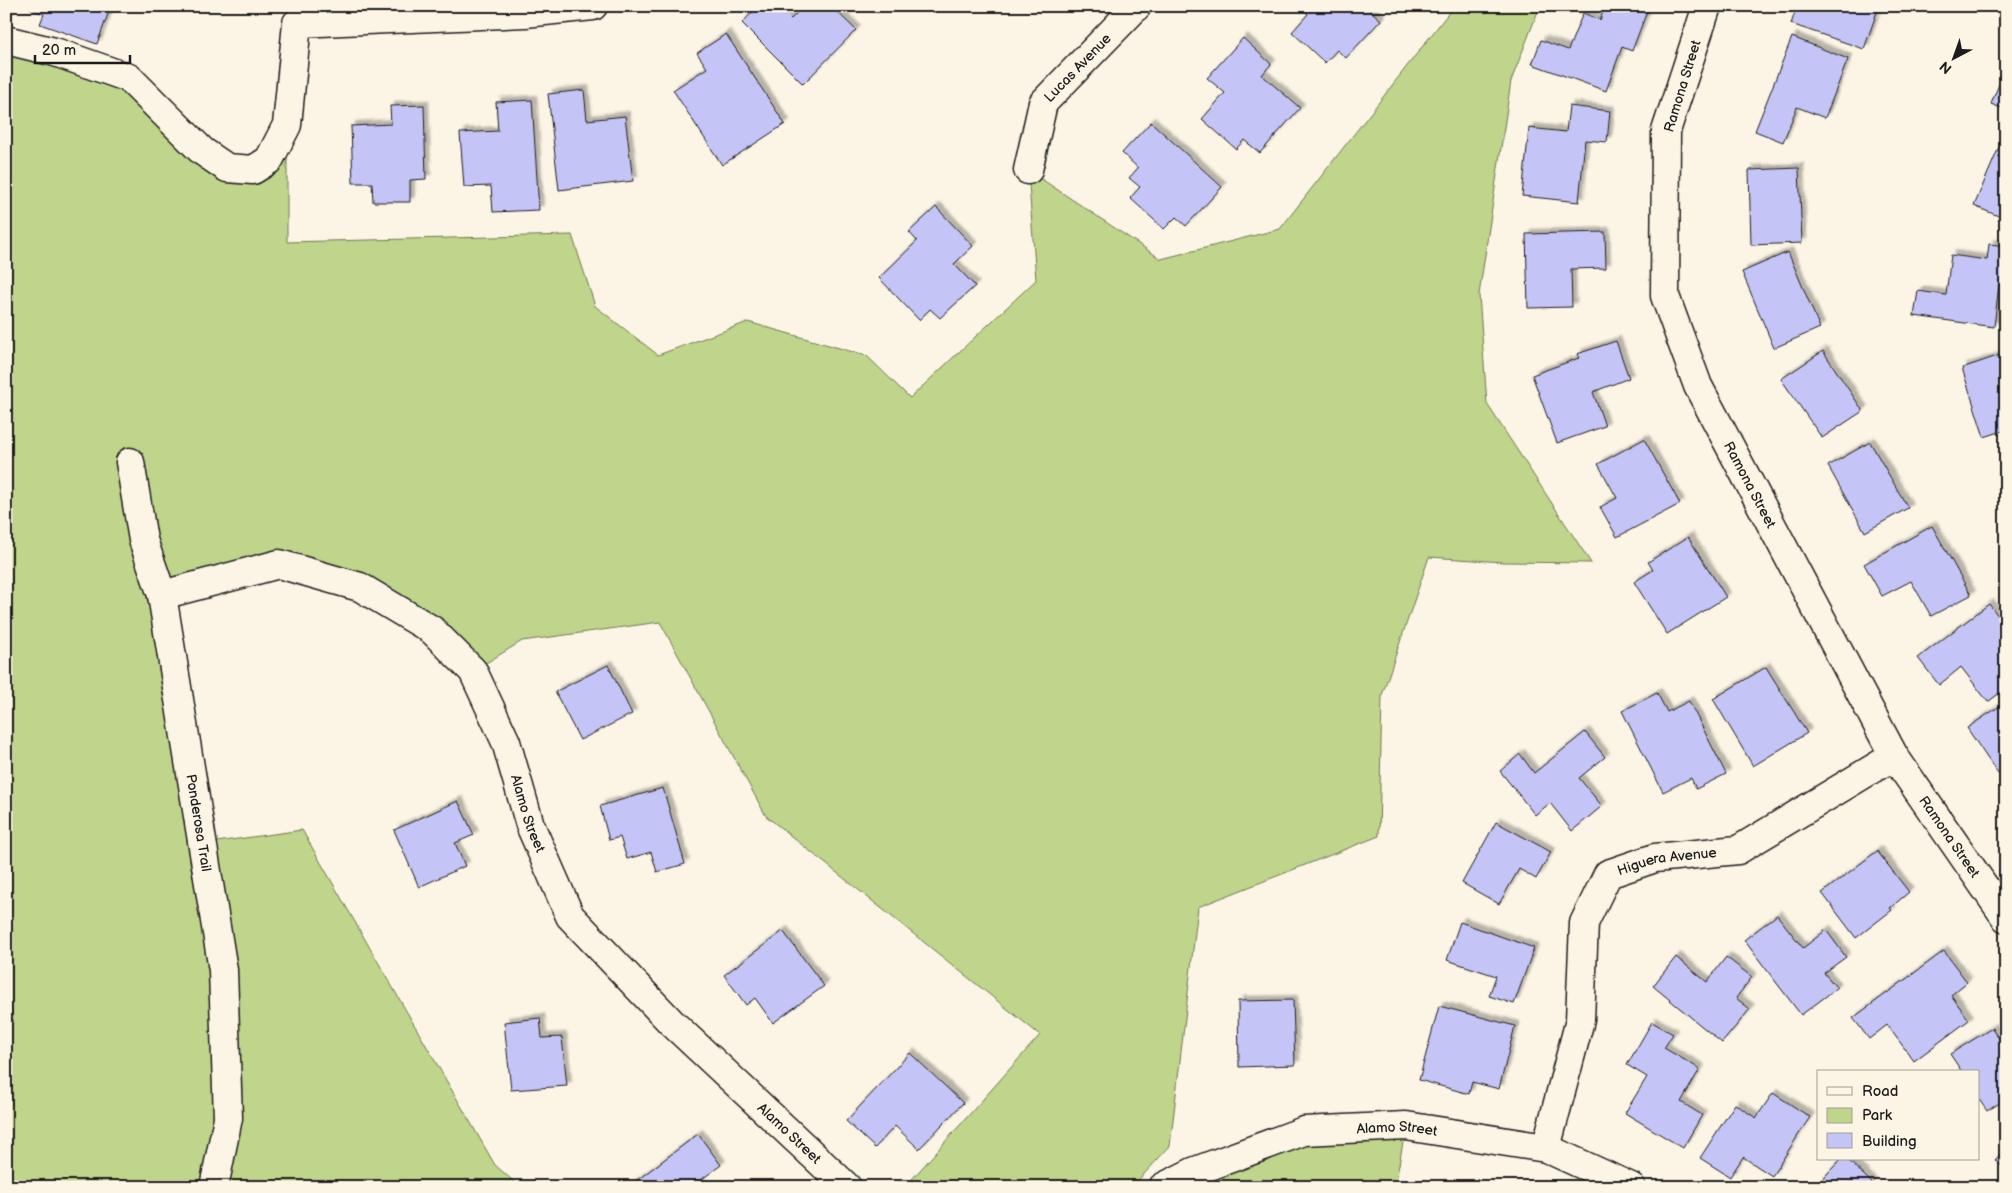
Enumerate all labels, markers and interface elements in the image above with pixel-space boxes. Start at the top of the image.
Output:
street label: Lucas Avenue [1041,30,1115,106]
scale bar [35,32,130,64]
north arrow [1930,32,1980,82]
street label: Ramona Street [1660,37,1705,134]
text: 20 m [42,41,76,60]
text: N [1936,58,1955,77]
street label: Ramona Street [1720,439,1780,532]
street label: Ponderosa Trail [182,773,215,873]
street label: Alamo Street [507,773,549,856]
street label: Ramona Street [1915,793,1984,881]
street label: Higuera Avenue [1615,844,1717,879]
legend [1817,1070,1980,1160]
text: Road [1862,1082,1898,1101]
street label: Alamo Street [754,1100,825,1168]
text: Park [1862,1106,1893,1125]
street label: Alamo Street [1356,1118,1439,1140]
text: Building [1862,1132,1917,1151]

